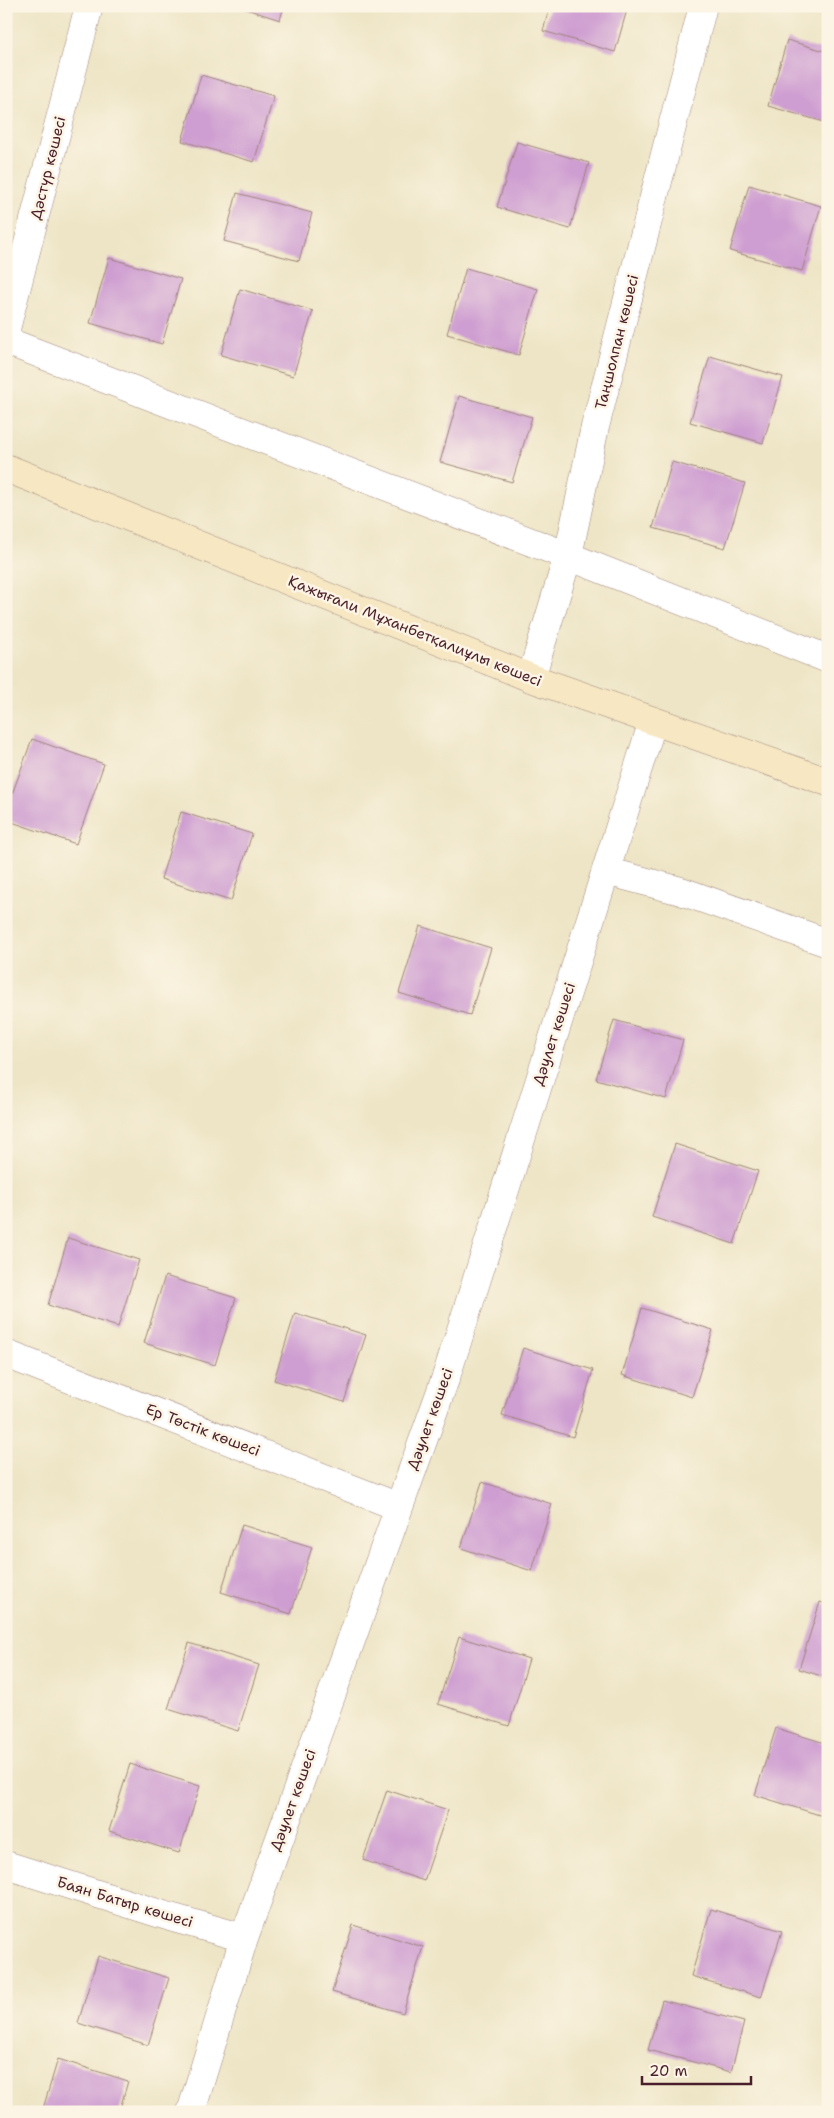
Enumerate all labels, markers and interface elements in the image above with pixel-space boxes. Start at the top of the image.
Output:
street label: Дәстүр көшесі [25,114,71,222]
street label: Таңшолпан көшесі [591,272,643,412]
street label: Қажығали Мұханбетқалиұлы көшесі [285,571,545,691]
street label: Дәулет көшесі [528,980,580,1088]
street label: Дәулет көшесі [402,1365,458,1473]
street label: Ер Төстік көшесі [143,1399,263,1461]
street label: Дәулет көшесі [265,1746,321,1854]
street label: Баян Батыр көшесі [54,1872,196,1932]
scale bar [642,2053,750,2085]
text: 20 m [649,2061,688,2081]

